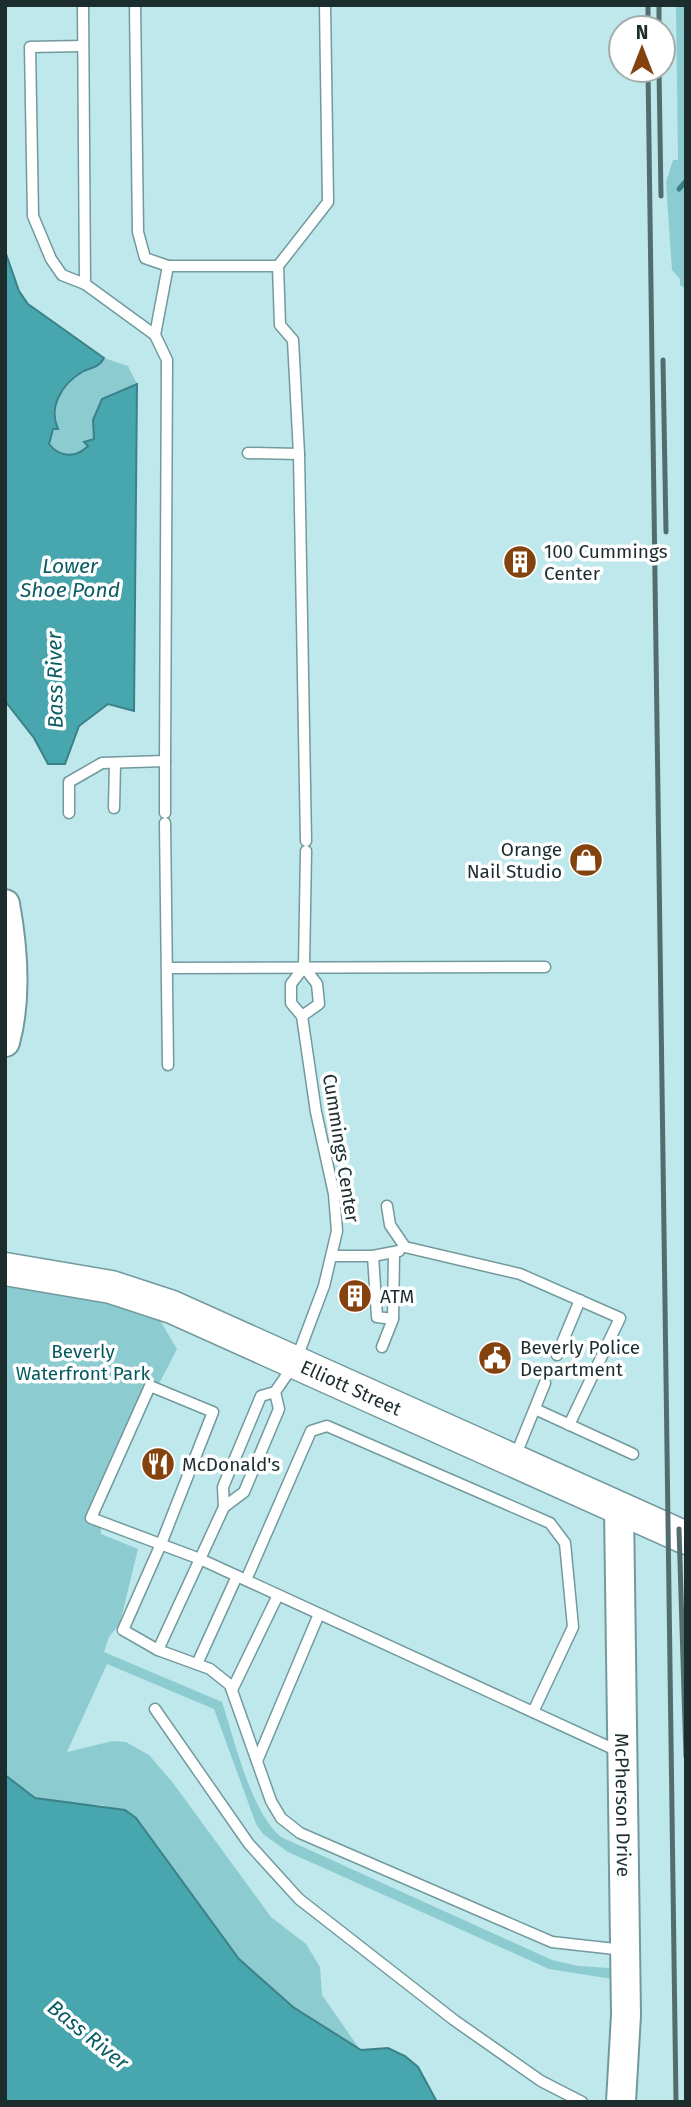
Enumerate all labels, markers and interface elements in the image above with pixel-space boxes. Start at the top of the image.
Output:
north arrow [607,14,677,84]
text: N [636,21,648,44]
place label: 100 Cummings Center [544,540,668,585]
building icon: 100 Cummings Center [501,543,539,581]
water label: Lower Shoe Pond [19,553,120,603]
water label: Bass River [41,630,69,729]
place label: Orange Nail Studio [467,838,562,883]
shop icon: Orange Nail Studio [567,841,605,879]
street label: Cummings Center [318,1072,364,1225]
building icon: ATM [336,1277,374,1315]
place label: ATM [380,1285,414,1308]
place label: Beverly Police Department [520,1336,640,1381]
public building icon: Beverly Police Department [476,1339,514,1377]
park label: Beverly Waterfront Park [16,1340,150,1385]
street label: Elliott Street [297,1355,405,1420]
restaurant icon: McDonald's [139,1445,177,1483]
place label: McDonald's [182,1453,280,1476]
street label: McPherson Drive [611,1733,636,1877]
water label: Bass River [42,1994,134,2076]

